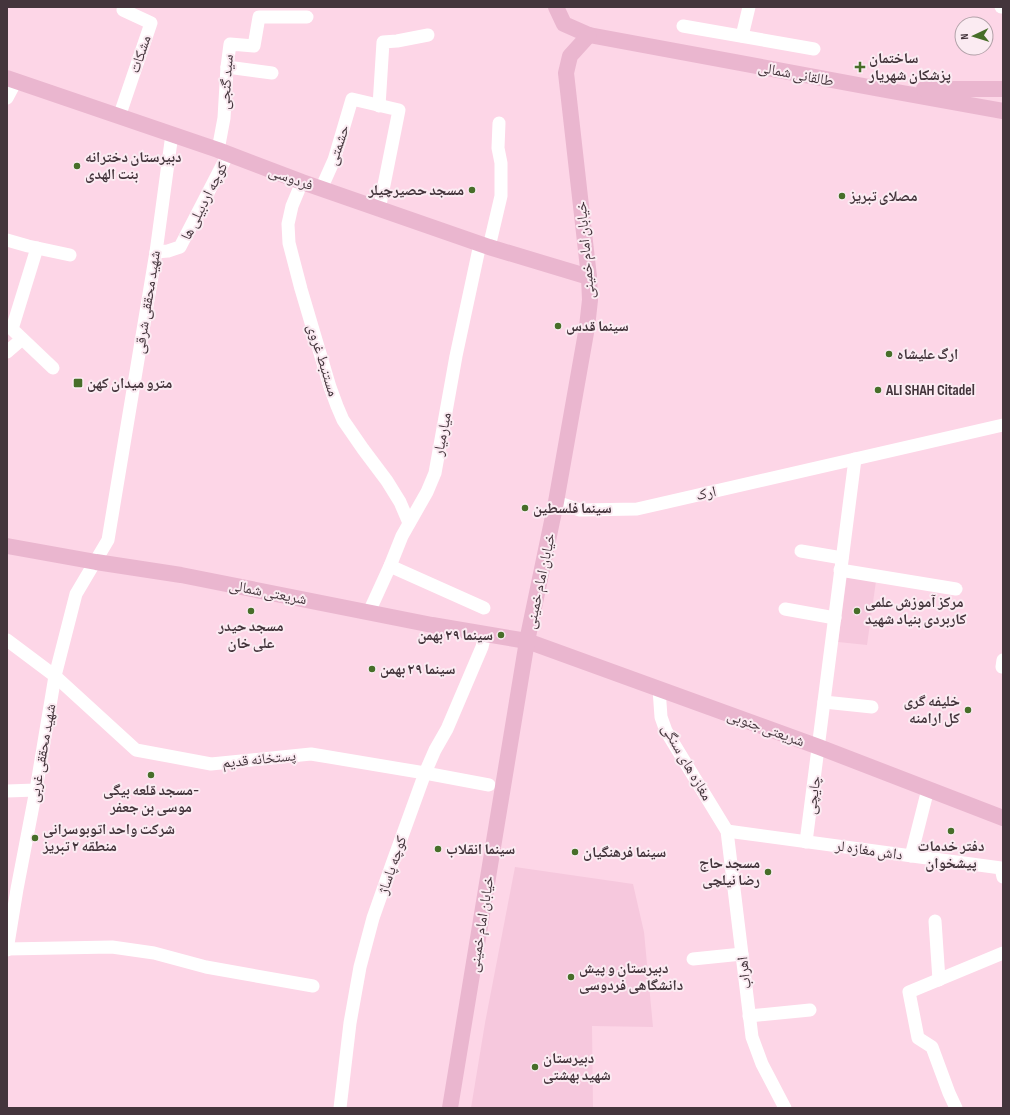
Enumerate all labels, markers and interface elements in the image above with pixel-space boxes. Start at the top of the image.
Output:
north arrow [954,16,994,56]
street label: مشکات [125,32,156,76]
text: N [958,33,971,40]
place label: ساختمان پزشکان شهریار [868,49,951,85]
street label: سید گنجی [215,53,238,110]
street label: طالقانی شمالی [756,58,835,91]
marker: ساختمان پزشکان شهریار [854,61,866,73]
street label: حشمتی [323,122,354,168]
place label: دبیرستان دخترانه بنت الهدی [85,148,182,184]
street label: کوچه اردبیلی ها [177,159,232,243]
marker: دبیرستان دخترانه بنت الهدی [72,161,82,171]
street label: فردوسی [266,162,316,195]
place label: مسجد حصیرچیلر [367,181,464,200]
marker: مسجد حصیرچیلر [467,185,477,195]
place label: مصلای تبریز [849,187,918,206]
marker: مصلای تبریز [837,191,847,201]
street label: خیابان امام خمینی [572,200,599,299]
street label: شهید محققی شرقی [130,249,165,355]
place label: سینما قدس [566,317,629,336]
marker: سینما قدس [553,321,563,331]
street label: مستنبط غروی [302,322,343,399]
place label: ارگ علیشاه [897,345,958,364]
marker: ارگ علیشاه [884,349,894,359]
place label: مترو میدان کهن [87,374,172,393]
marker: مترو میدان کهن [72,377,84,389]
place label: ALI SHAH Citadel [885,381,975,400]
marker: ALI SHAH Citadel [873,385,883,395]
street label: میارمیار [429,411,456,458]
street label: ارک [694,482,718,505]
place label: سینما فلسطین [533,499,612,518]
marker: سینما فلسطین [520,503,530,513]
street label: خیابان امام خمینی [521,531,560,631]
street label: شریعتی شمالی [227,576,308,609]
place label: مرکز آموزش علمی کاربردی بنیاد شهید [865,593,967,629]
marker: مسجد حیدر علی خان [246,606,256,616]
marker: مرکز آموزش علمی کاربردی بنیاد شهید [852,606,862,616]
place label: مسجد حیدر علی خان [217,617,284,653]
place label: سینما ٢٩ بهمن [418,626,493,645]
marker: سینما ٢٩ بهمن [496,630,506,640]
place label: سینما ۲۹ بهمن [380,660,455,679]
marker: سینما ۲۹ بهمن [367,664,377,674]
place label: خلیفه گری کل ارامنه [904,692,960,728]
street label: شهید محققی غربی [24,702,61,804]
marker: خلیفه گری کل ارامنه [963,705,973,715]
street label: شریعتی جنوبی [725,706,807,751]
street label: مغازه های سنگی [657,720,716,804]
street label: پستخانه قدیم [221,746,297,773]
marker: مسجد قلعه بیگی- موسی بن جعفر [146,770,156,780]
street label: چایچی [801,774,826,816]
place label: مسجد قلعه بیگی- موسی بن جعفر [103,781,199,817]
place label: شرکت واحد اتوبوسرانی منطقه ۲ تبریز [42,820,175,856]
marker: دفتر خدمات پیشخوان [946,826,956,836]
marker: شرکت واحد اتوبوسرانی منطقه ۲ تبریز [30,833,40,843]
street label: کوچه پاساژ [373,834,411,898]
street label: داش مغازه لر [833,836,904,865]
place label: دفتر خدمات پیشخوان [917,837,985,873]
place label: سینما انقلاب [446,840,515,859]
place label: سینما فرهنگیان [583,843,666,862]
marker: سینما انقلاب [433,844,443,854]
marker: سینما فرهنگیان [570,847,580,857]
place label: مسجد حاج رضا نیلچی [699,854,760,890]
marker: مسجد حاج رضا نیلچی [763,867,773,877]
street label: خیابان امام خمینی [464,874,499,974]
street label: اهراب [733,956,756,990]
place label: دبیرستان و پیش دانشگاهی فردوسی [579,959,683,995]
marker: دبیرستان و پیش دانشگاهی فردوسی [566,972,576,982]
place label: دبیرستان شهید بهشتی [543,1049,611,1085]
marker: دبیرستان شهید بهشتی [530,1062,540,1072]

